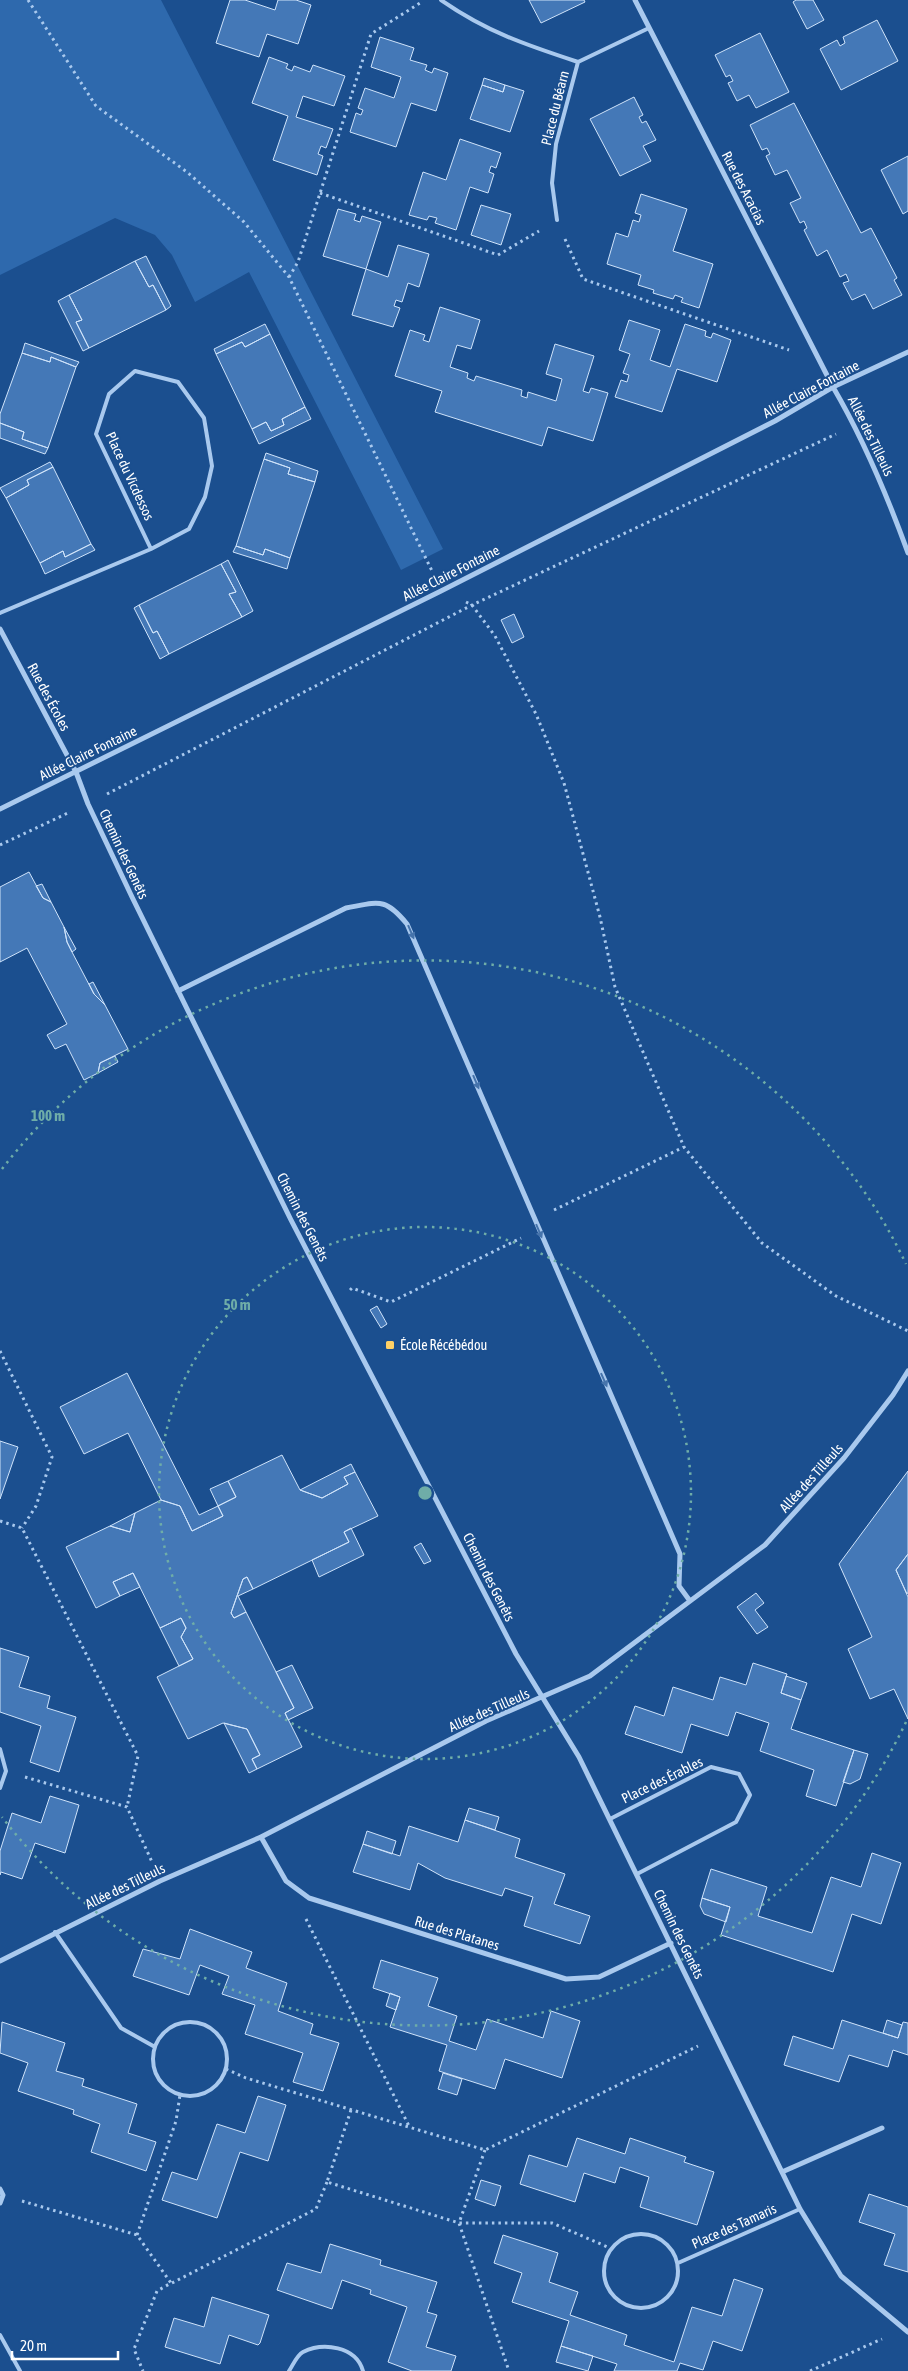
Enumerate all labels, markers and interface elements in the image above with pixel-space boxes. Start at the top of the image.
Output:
street label: Place du Béarn [538,69,572,147]
street label: Rue des Acacias [719,149,769,227]
street label: Allée Claire Fontaine [760,357,862,421]
street label: Allée des Tilleuls [845,394,897,479]
street label: Place du Vicdessos [103,429,157,523]
street label: Allée Claire Fontaine [400,542,502,604]
street label: Rue des Écoles [24,660,74,734]
street label: Allée Claire Fontaine [37,722,139,784]
street label: Chemin des Genêts [96,807,152,901]
one-way arrow [408,925,416,939]
one-way arrow [472,1074,480,1089]
text: 100 m [31,1107,65,1124]
street label: Chemin des Genêts [274,1170,332,1264]
one-way arrow [536,1224,544,1238]
text: 50 m [224,1296,251,1313]
place label: École Récébédou [400,1337,487,1353]
marker: École Récébédou [384,1339,396,1351]
one-way arrow [601,1373,609,1387]
street label: Allée des Tilleuls [776,1440,846,1516]
centre of rings [416,1484,434,1502]
street label: Chemin des Genêts [460,1530,518,1624]
street label: Allée des Tilleuls [446,1685,532,1735]
street label: Place des Érables [619,1753,705,1807]
street label: Allée des Tilleuls [83,1860,168,1912]
street label: Chemin des Genêts [651,1887,708,1981]
street label: Rue des Platanes [413,1913,501,1953]
street label: Place des Tamaris [689,2200,779,2252]
scale bar [12,2328,119,2360]
text: 20 m [20,2337,47,2354]

